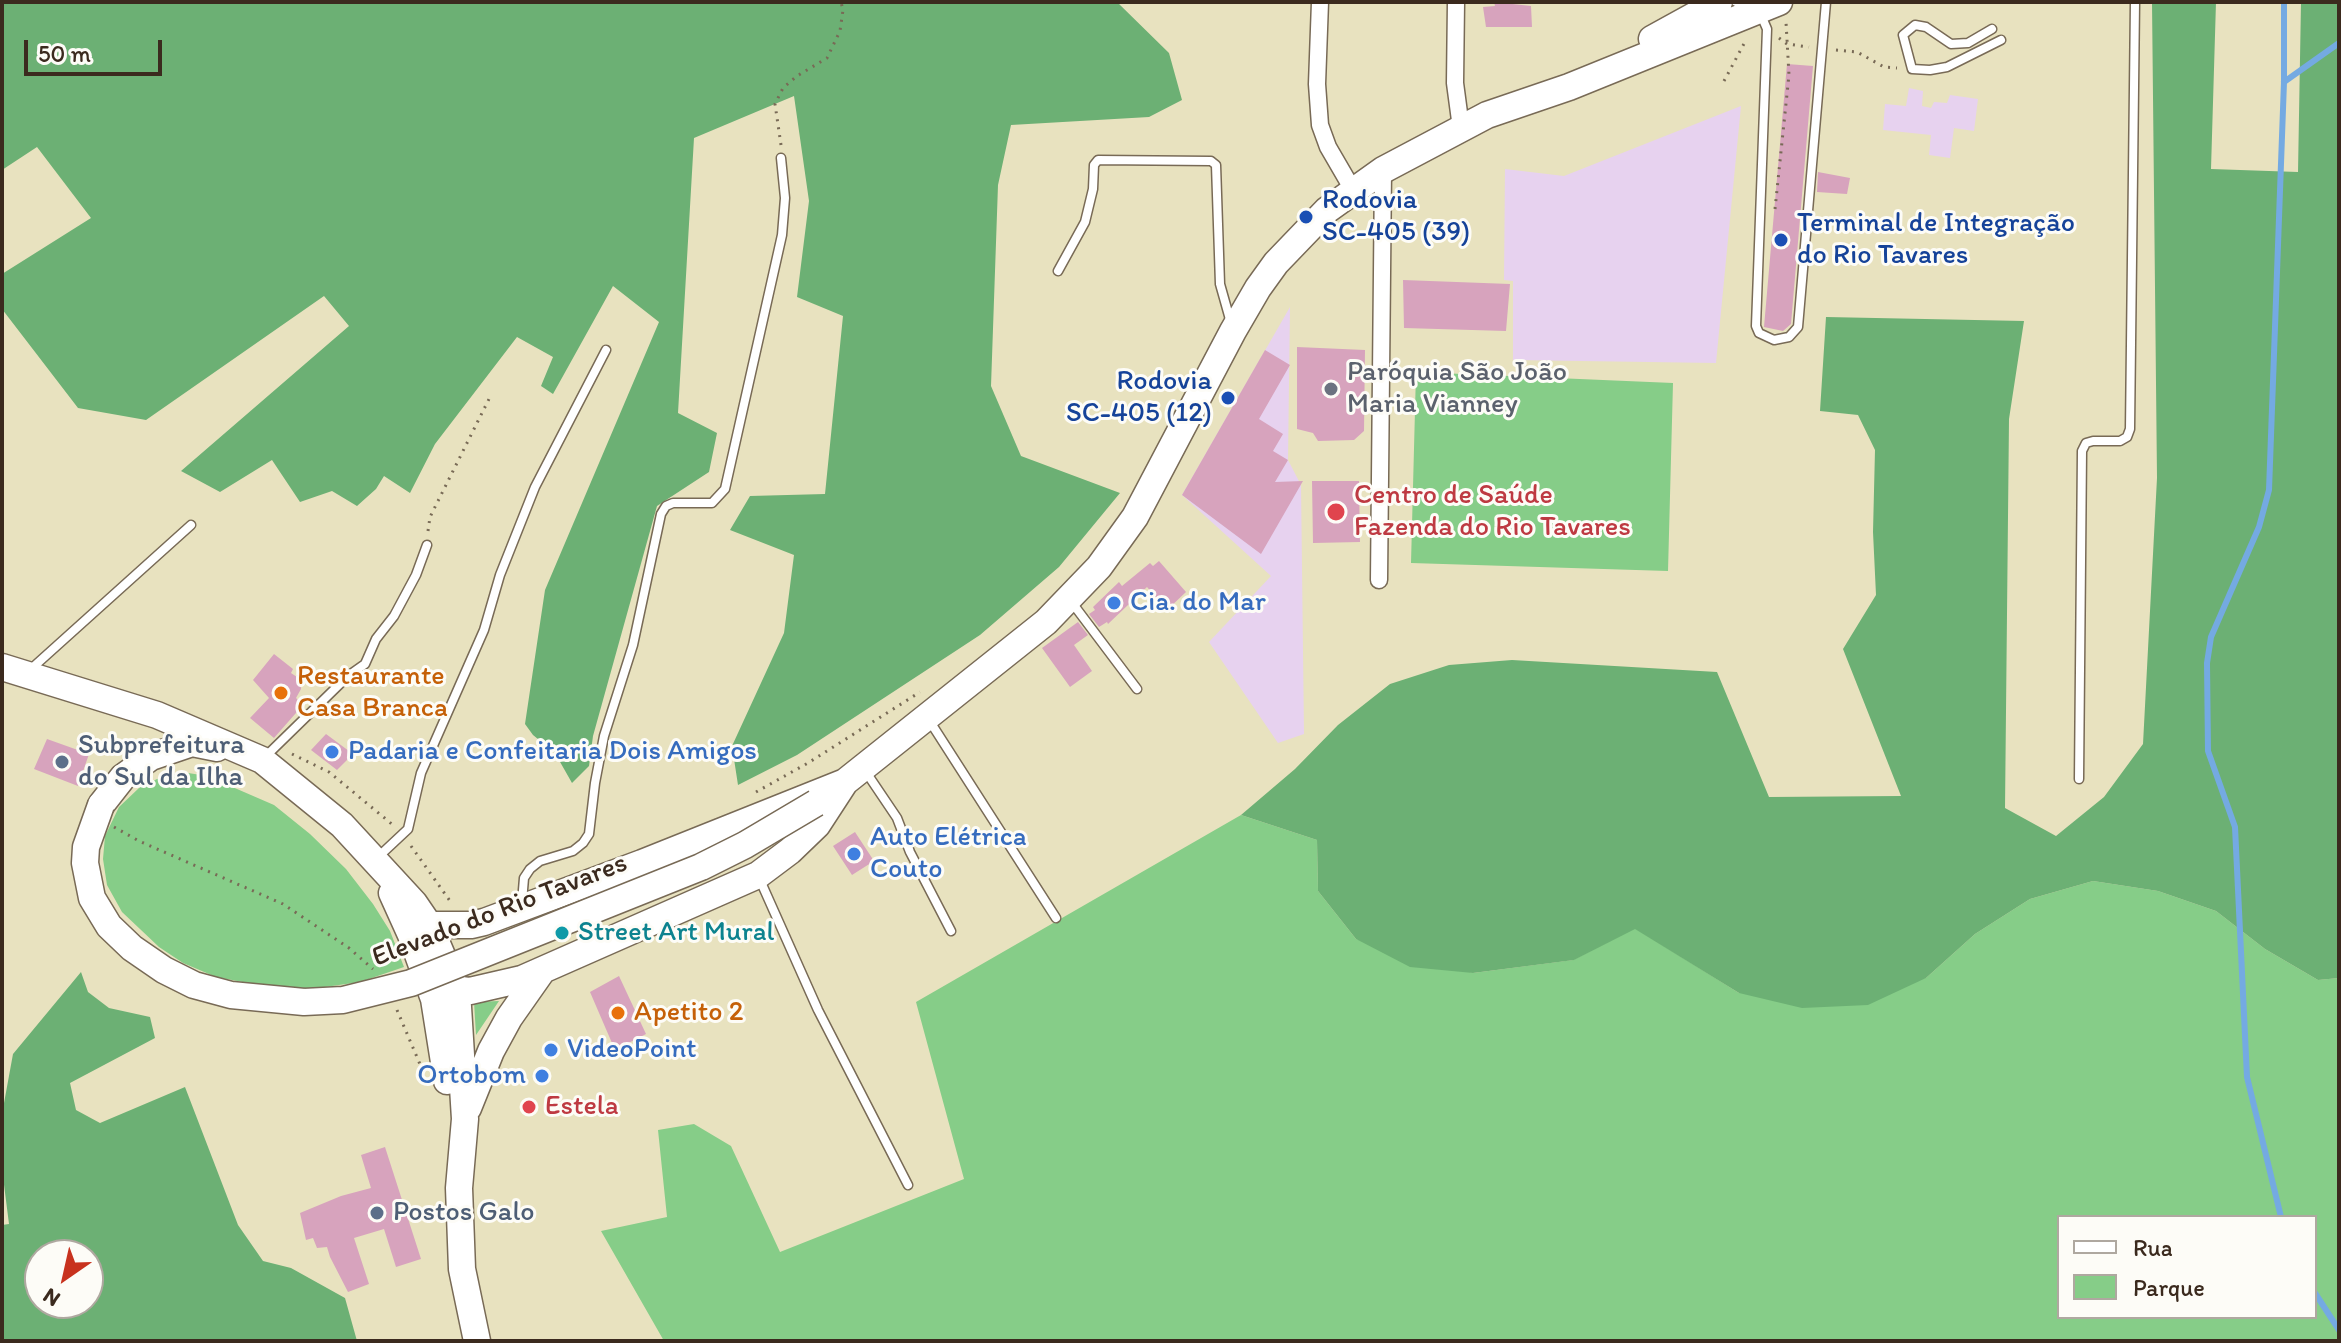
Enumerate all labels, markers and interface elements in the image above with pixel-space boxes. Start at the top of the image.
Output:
scale bar [28,24,166,74]
text: 50 m [38,39,91,68]
place label: Rodovia SC-405 (39) [1322,184,1470,250]
place label: Terminal de Integração do Rio Tavares [1797,207,2075,273]
marker: Rodovia SC-405 (39) [1297,208,1315,226]
marker: Terminal de Integração do Rio Tavares [1772,231,1790,249]
place label: Paróquia São João Maria Vianney [1347,356,1567,422]
place label: Rodovia SC-405 (12) [1066,365,1212,431]
marker: Paróquia São João Maria Vianney [1322,380,1340,398]
marker: Rodovia SC-405 (12) [1219,389,1237,407]
place label: Centro de Saúde Fazenda do Rio Tavares [1354,479,1631,545]
marker: Centro de Saúde Fazenda do Rio Tavares [1325,501,1347,523]
place label: Cia. do Mar [1130,586,1266,620]
marker: Cia. do Mar [1105,594,1123,612]
place label: Restaurante Casa Branca [297,660,448,726]
marker: Restaurante Casa Branca [272,684,290,702]
place label: Subprefeitura do Sul da Ilha [78,729,245,795]
place label: Padaria e Confeitaria Dois Amigos [348,735,757,769]
marker: Padaria e Confeitaria Dois Amigos [323,743,341,761]
marker: Subprefeitura do Sul da Ilha [53,753,71,771]
place label: Auto Elétrica Couto [870,821,1027,887]
marker: Auto Elétrica Couto [845,845,863,863]
street label: Elevado do Rio Tavares [368,847,632,975]
place label: Street Art Mural [578,916,774,950]
marker: Street Art Mural [553,924,571,942]
place label: Apetito 2 [634,996,744,1030]
marker: Apetito 2 [609,1004,627,1022]
place label: VideoPoint [567,1033,697,1067]
marker: VideoPoint [542,1041,560,1059]
place label: Ortobom [417,1059,526,1093]
marker: Ortobom [533,1067,551,1085]
place label: Estela [545,1090,618,1124]
marker: Estela [520,1098,538,1116]
place label: Postos Galo [393,1196,535,1230]
marker: Postos Galo [368,1204,386,1222]
legend [2057,1215,2317,1319]
text: Rua [2133,1233,2173,1262]
north arrow [24,1239,104,1319]
text: Parque [2133,1273,2205,1302]
text: N [38,1282,65,1313]

